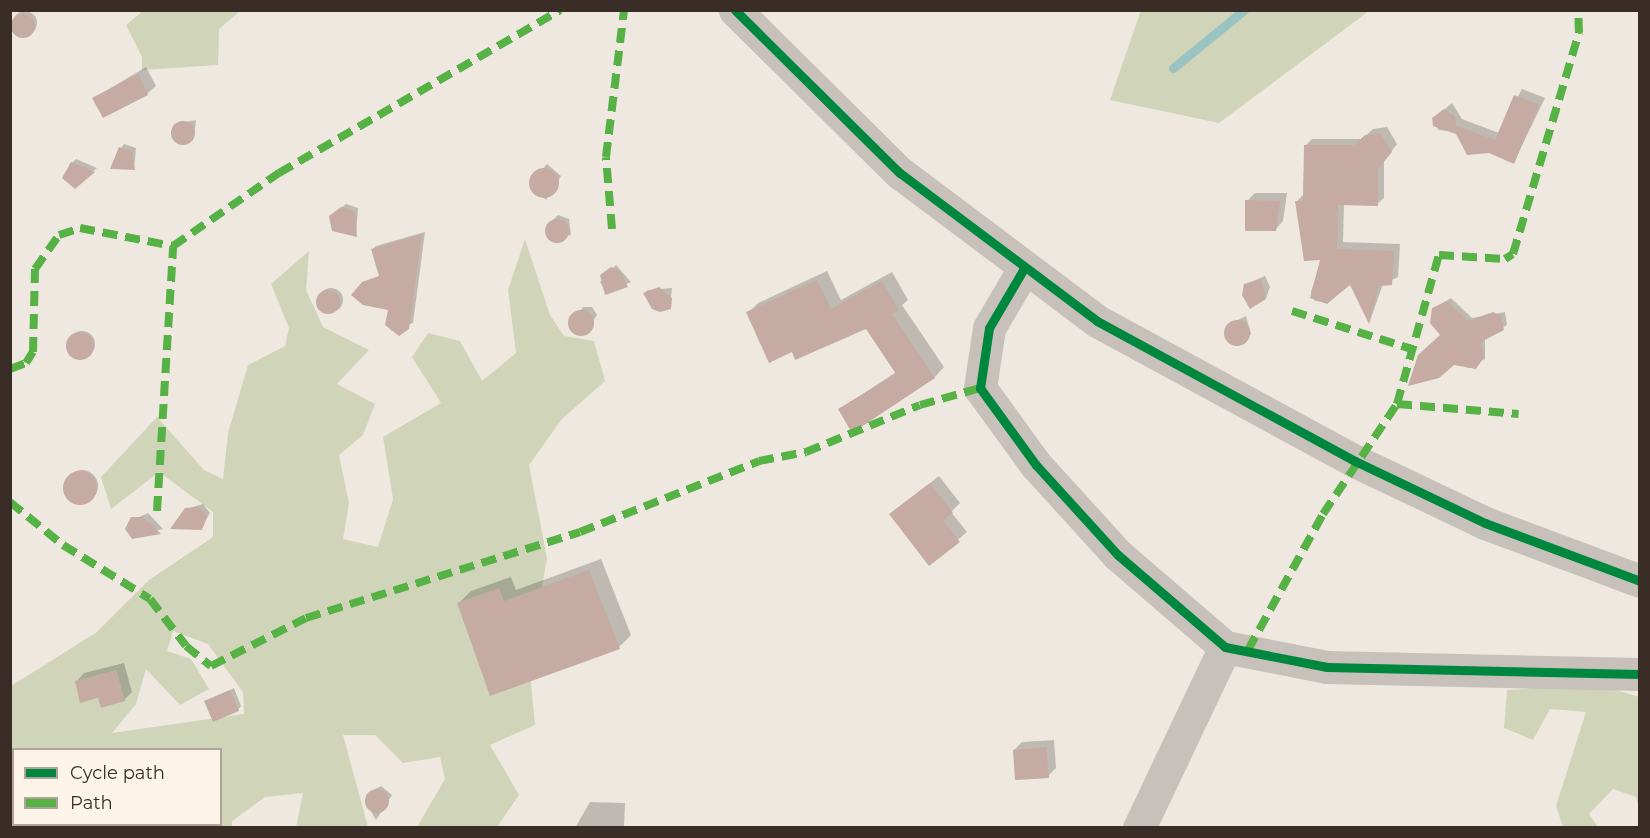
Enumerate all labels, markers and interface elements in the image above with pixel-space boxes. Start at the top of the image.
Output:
legend [12,748,222,826]
text: Cycle path [70,762,165,784]
text: Path [70,792,113,814]

